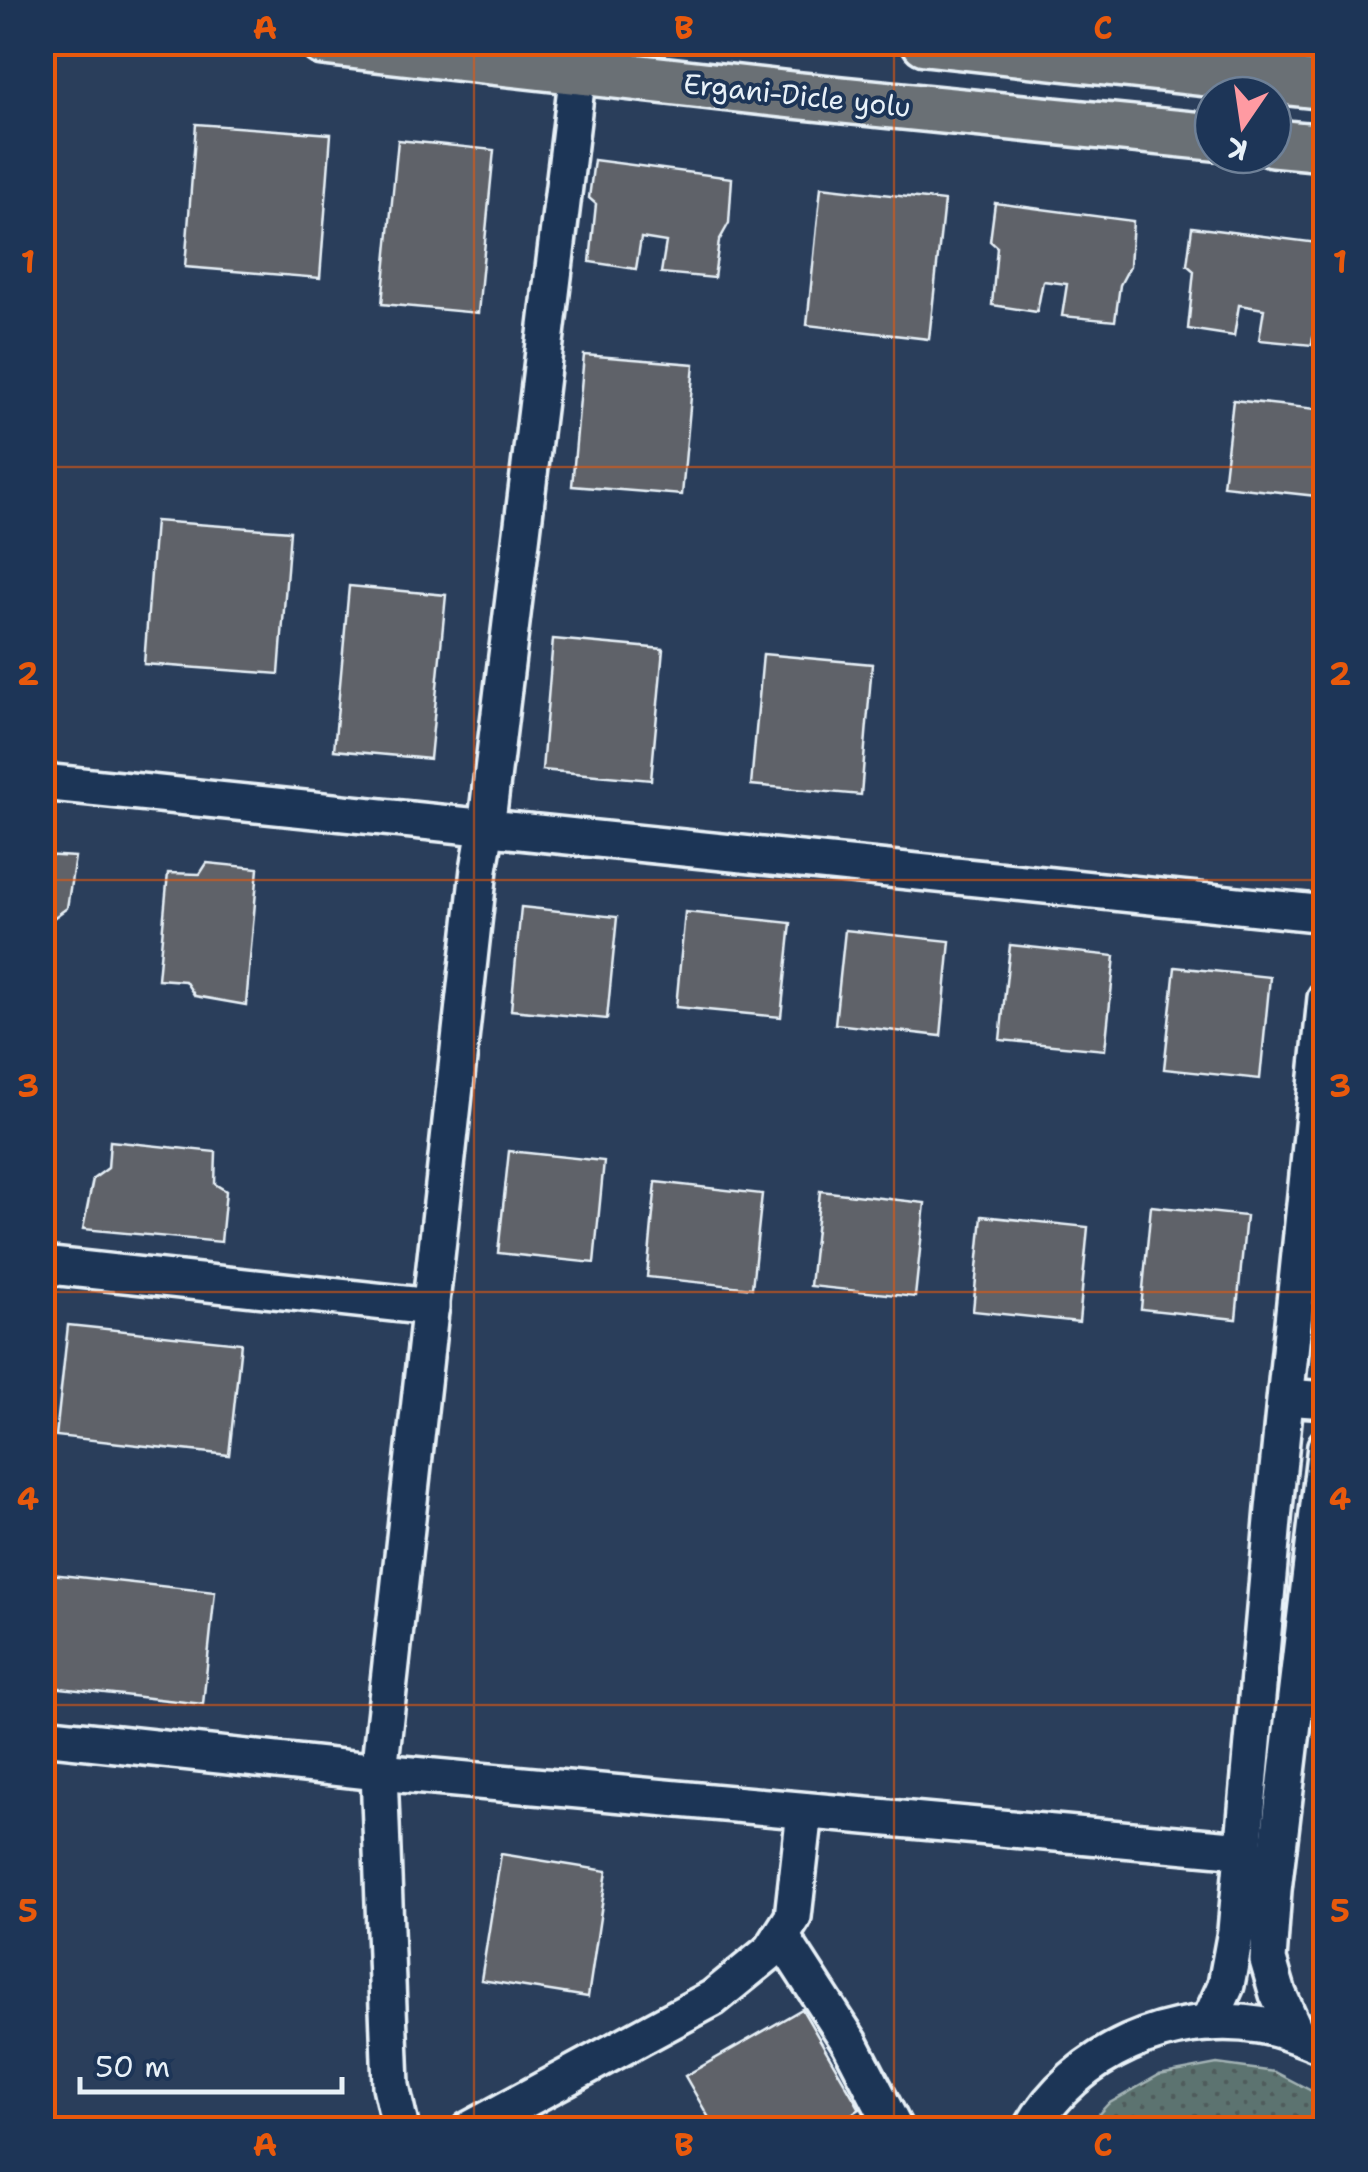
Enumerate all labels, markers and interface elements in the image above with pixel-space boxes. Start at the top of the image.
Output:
text: A [253,6,277,49]
text: B [674,6,694,49]
text: C [1093,6,1113,49]
street label: Ergani-Dicle yolu [681,64,913,126]
north arrow [1193,75,1293,175]
text: K [1224,129,1251,170]
text: 1 [21,240,35,283]
text: 1 [1333,240,1347,283]
text: 2 [17,652,39,695]
text: 2 [1329,652,1351,695]
text: 3 [17,1064,39,1107]
text: 3 [1329,1064,1351,1107]
text: 4 [17,1477,39,1520]
text: 4 [1329,1477,1351,1520]
text: 5 [18,1889,38,1932]
text: 5 [1330,1889,1350,1932]
scale bar [80,2032,342,2094]
text: 50 m [95,2046,170,2087]
text: A [253,2123,277,2166]
text: B [674,2123,694,2166]
text: C [1093,2123,1113,2166]

